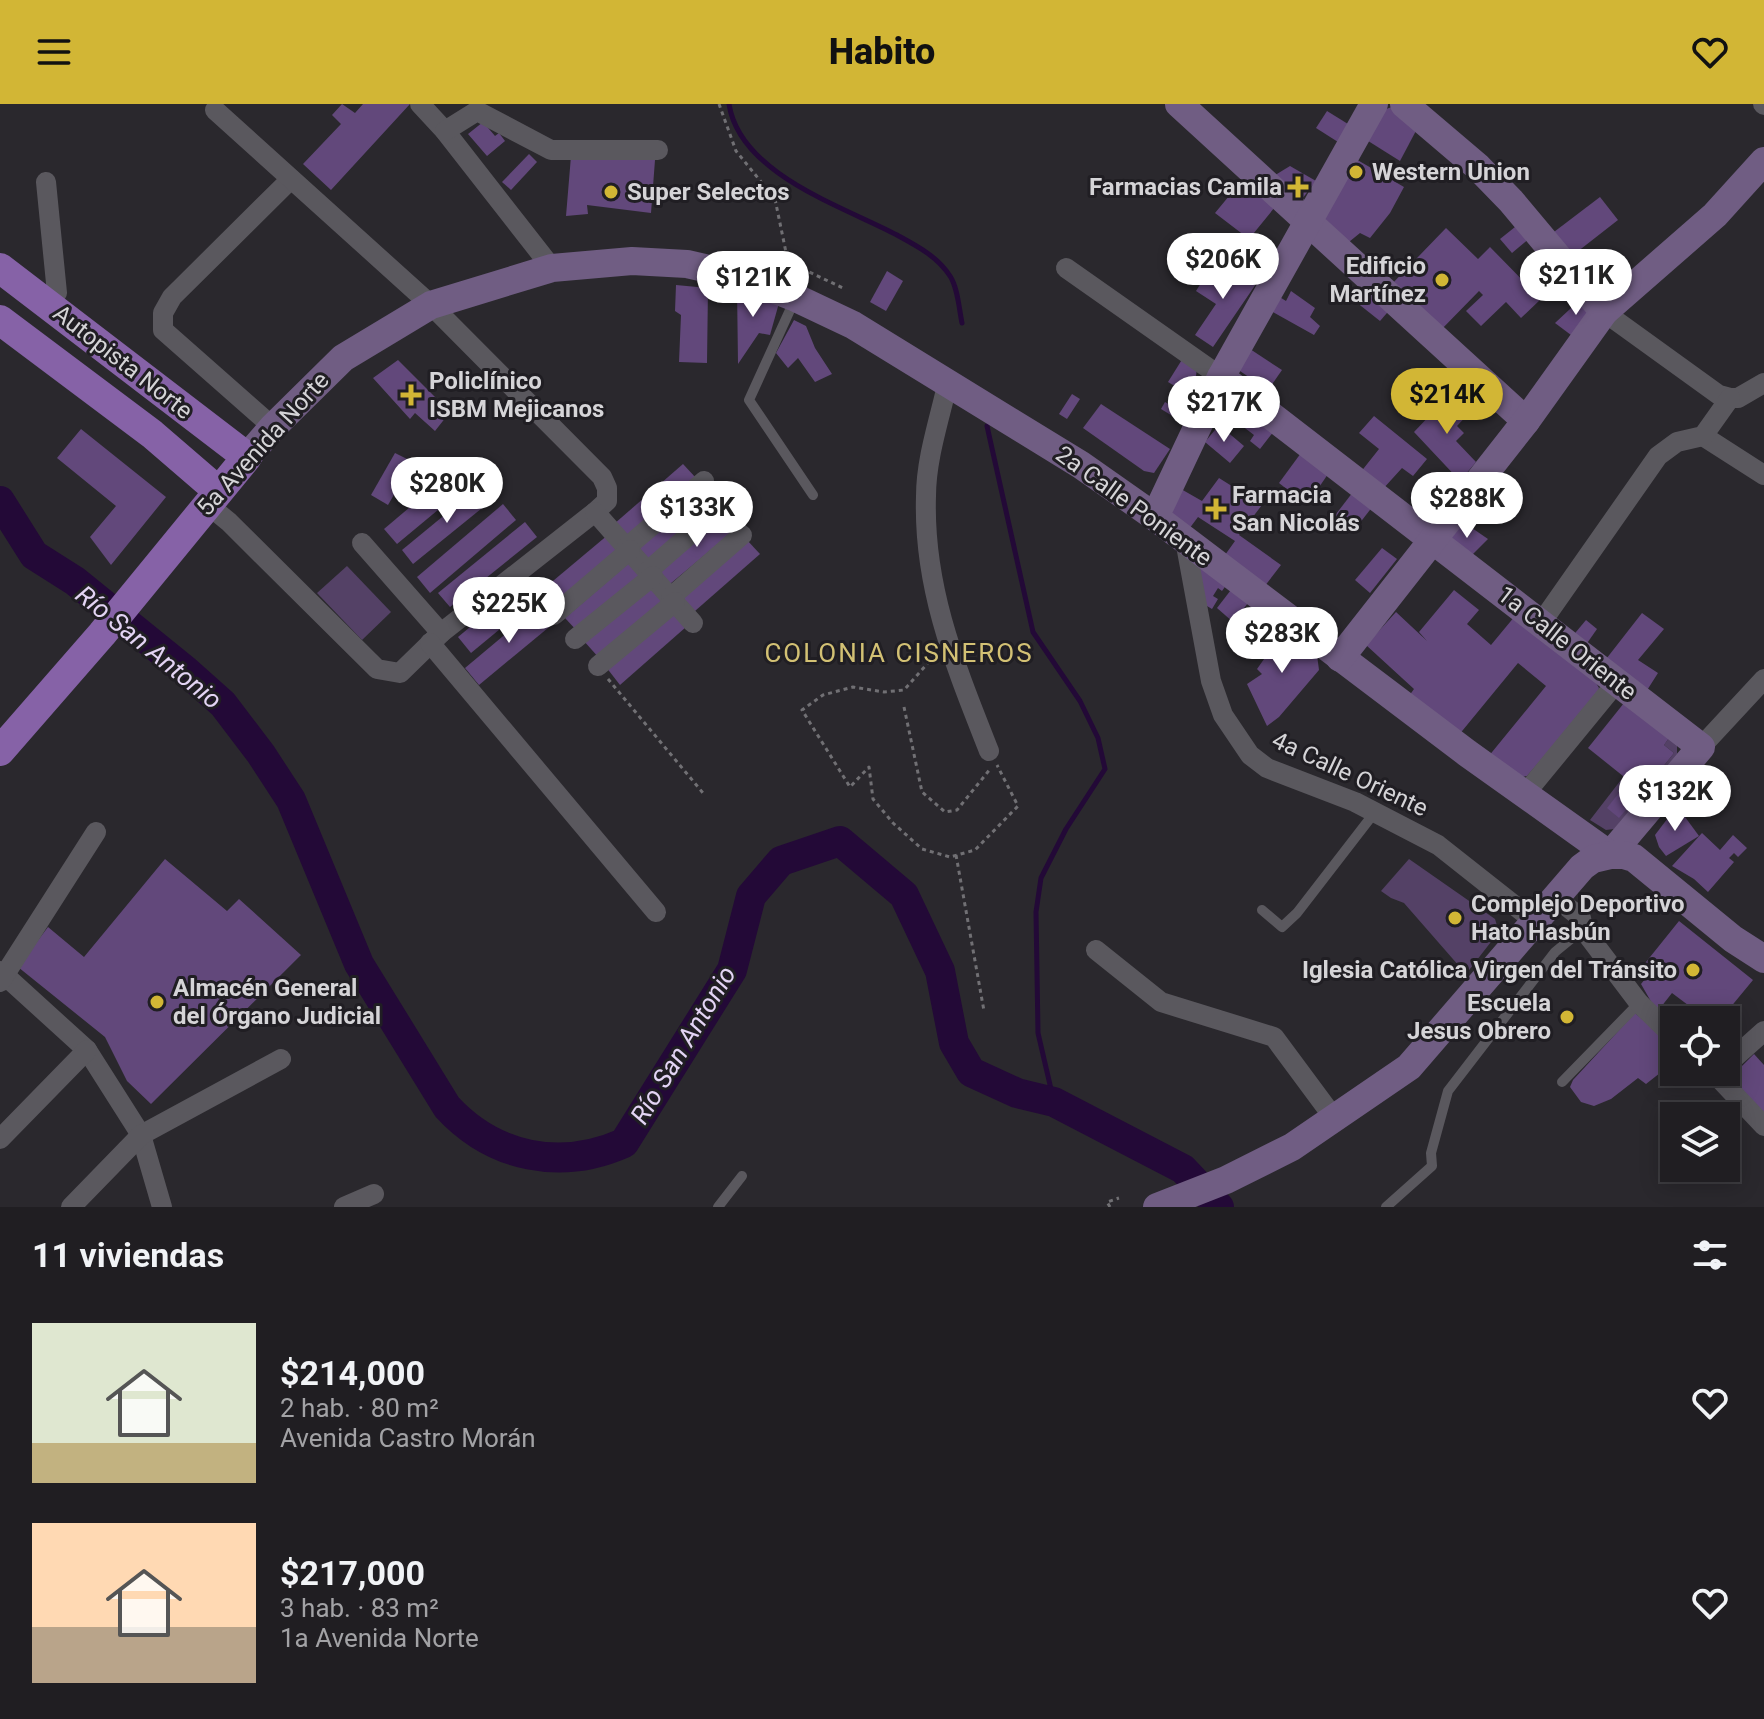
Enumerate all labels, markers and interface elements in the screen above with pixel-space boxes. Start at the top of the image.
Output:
icon: menu [32,30,76,74]
icon: heart [1688,30,1732,74]
text: Habito [829,31,935,73]
place label: Western Union [1372,158,1530,186]
marker: Western Union [1347,163,1365,181]
place label: Farmacias Camila [1089,173,1282,201]
place label: Super Selectos [627,178,790,206]
marker: Farmacias Camila [1289,178,1307,196]
marker: Super Selectos [602,183,620,201]
pin: $206K [1167,233,1279,301]
text: $206K [1185,244,1261,274]
pin: $211K [1520,249,1632,317]
pin: $121K [697,251,809,319]
place label: Edificio Martínez [1329,252,1426,308]
text: $211K [1538,260,1614,290]
text: $121K [715,262,791,292]
marker: Edificio Martínez [1433,271,1451,289]
street label: Autopista Norte [48,299,198,425]
street label: 5a Avenida Norte [191,366,335,522]
place label: Policlínico ISBM Mejicanos [429,367,604,423]
pin: $214K [1391,368,1503,436]
pin: $217K [1168,376,1280,444]
text: $214K [1409,379,1485,409]
marker: Policlínico ISBM Mejicanos [400,384,422,406]
text: $217K [1186,387,1262,417]
street label: 2a Calle Poniente [1051,440,1217,572]
pin: $280K [391,457,503,525]
text: $280K [409,468,485,498]
pin: $288K [1411,472,1523,540]
pin: $133K [641,481,753,549]
place label: Farmacia San Nicolás [1232,481,1360,537]
text: $288K [1429,483,1505,513]
text: $133K [659,492,735,522]
marker: Farmacia San Nicolás [1207,500,1225,518]
pin: $225K [453,577,565,645]
water label: Río San Antonio [70,579,228,715]
street label: 1a Calle Oriente [1492,580,1642,706]
text: $225K [471,588,547,618]
pin: $283K [1226,607,1338,675]
text: $283K [1244,618,1320,648]
district label: COLONIA CISNEROS [764,638,1034,668]
street label: 4a Calle Oriente [1268,726,1432,822]
pin: $132K [1619,765,1731,833]
text: $132K [1637,776,1713,806]
place label: Complejo Deportivo Hato Hasbún [1471,890,1685,946]
marker: Complejo Deportivo Hato Hasbún [1446,909,1464,927]
place label: Iglesia Católica Virgen del Tránsito [1302,956,1677,984]
water label: Río San Antonio [624,961,742,1129]
marker: Iglesia Católica Virgen del Tránsito [1684,961,1702,979]
place label: Almacén General del Órgano Judicial [173,974,381,1030]
place label: Escuela Jesus Obrero [1407,989,1551,1045]
marker: Almacén General del Órgano Judicial [148,993,166,1011]
map controls [1660,1006,1740,1182]
button: locate [1660,1006,1740,1086]
marker: Escuela Jesus Obrero [1558,1008,1576,1026]
button: layers [1660,1102,1740,1182]
icon: filters [1688,1233,1732,1277]
text: 11 viviendas [32,1235,224,1275]
text: $214,000 [280,1353,425,1393]
icon: home [96,1355,192,1451]
icon: heart [1688,1381,1732,1425]
text: 2 hab. · 80 m² [280,1393,439,1423]
text: Avenida Castro Morán [280,1423,536,1453]
text: $217,000 [280,1553,425,1593]
icon: home [96,1555,192,1651]
icon: heart [1688,1581,1732,1625]
text: 3 hab. · 83 m² [280,1593,439,1623]
text: 1a Avenida Norte [280,1623,479,1653]

